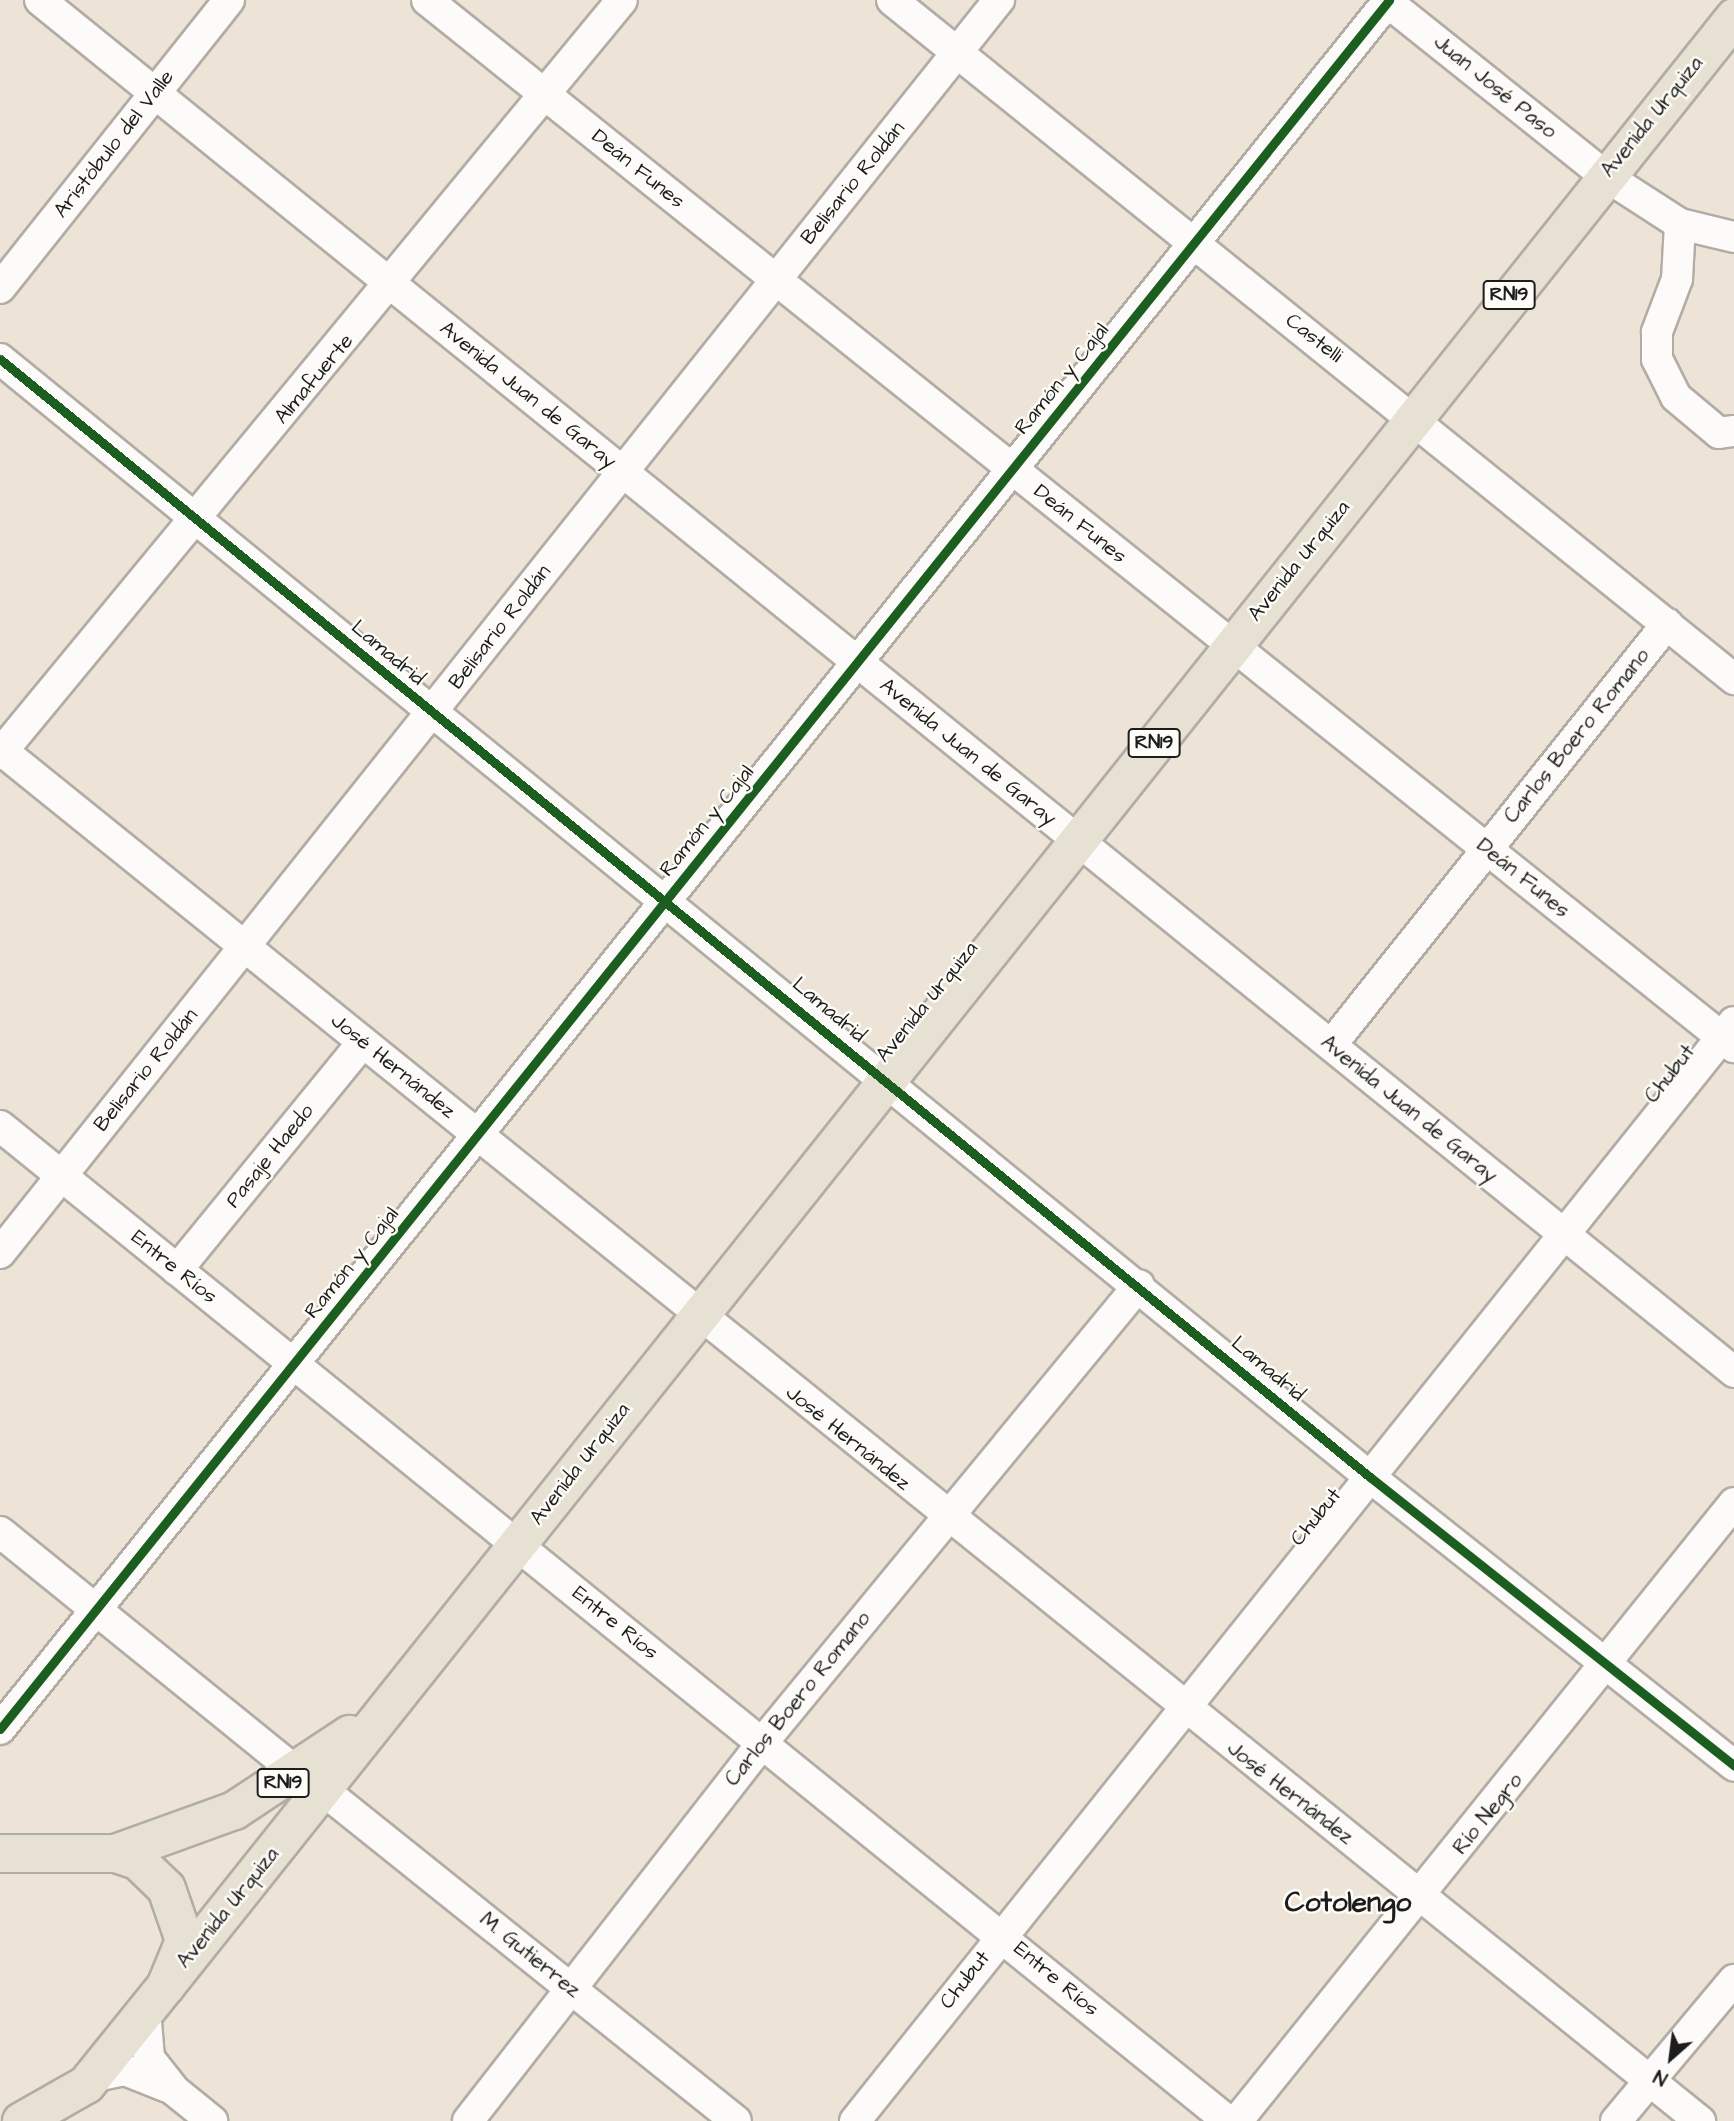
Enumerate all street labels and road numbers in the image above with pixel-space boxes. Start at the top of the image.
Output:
street label: Juan José Paso [1428,30,1562,144]
street label: Avenida Urquiza [1596,51,1708,183]
street label: Aristóbulo del Valle [48,65,180,223]
street label: Belisario Roldán [796,116,910,250]
street label: Deán Funes [586,124,690,214]
road number: RN19 [1481,280,1537,310]
street label: Castelli [1280,308,1348,368]
street label: Avenida Juan de Garay [435,316,621,474]
street label: Ramón y Cajal [1009,318,1115,440]
street label: Almafuerte [269,329,359,429]
street label: Deán Funes [1028,479,1132,569]
street label: Avenida Urquiza [1243,495,1355,627]
street label: Belisario Roldán [444,560,556,694]
street label: Lamadrid [346,615,430,691]
street label: Carlos Boero Romano [1499,644,1655,828]
street label: Avenida Juan de Garay [875,673,1061,831]
road number: RN19 [1126,728,1182,758]
street label: Ramón y Cajal [654,760,760,882]
street label: Deán Funes [1471,833,1575,923]
street label: Avenida Urquiza [871,936,983,1068]
street label: Lamadrid [787,972,871,1048]
street label: Belisario Roldán [89,1003,203,1137]
street label: José Hernández [326,1008,460,1124]
street label: Avenida Juan de Garay [1316,1030,1502,1188]
street label: Chubut [1639,1040,1701,1108]
street label: Pasaje Haedo [221,1099,319,1213]
street label: Ramón y Cajal [299,1202,405,1324]
street label: Entre Ríos [126,1225,222,1309]
street label: Lamadrid [1226,1331,1310,1407]
street label: José Hernández [781,1380,915,1496]
street label: Avenida Urquiza [524,1398,636,1530]
street label: Chubut [1285,1483,1347,1551]
street label: Entre Ríos [567,1581,663,1665]
street label: Carlos Boero Romano [720,1607,876,1791]
street label: José Hernández [1222,1736,1358,1850]
road number: RN19 [255,1768,311,1798]
street label: Río Negro [1448,1768,1528,1860]
street label: Avenida Urquiza [172,1842,284,1974]
street label: M. Gutierrez [475,1907,585,2003]
street label: Entre Ríos [1008,1936,1104,2022]
street label: Chubut [934,1946,996,2014]

